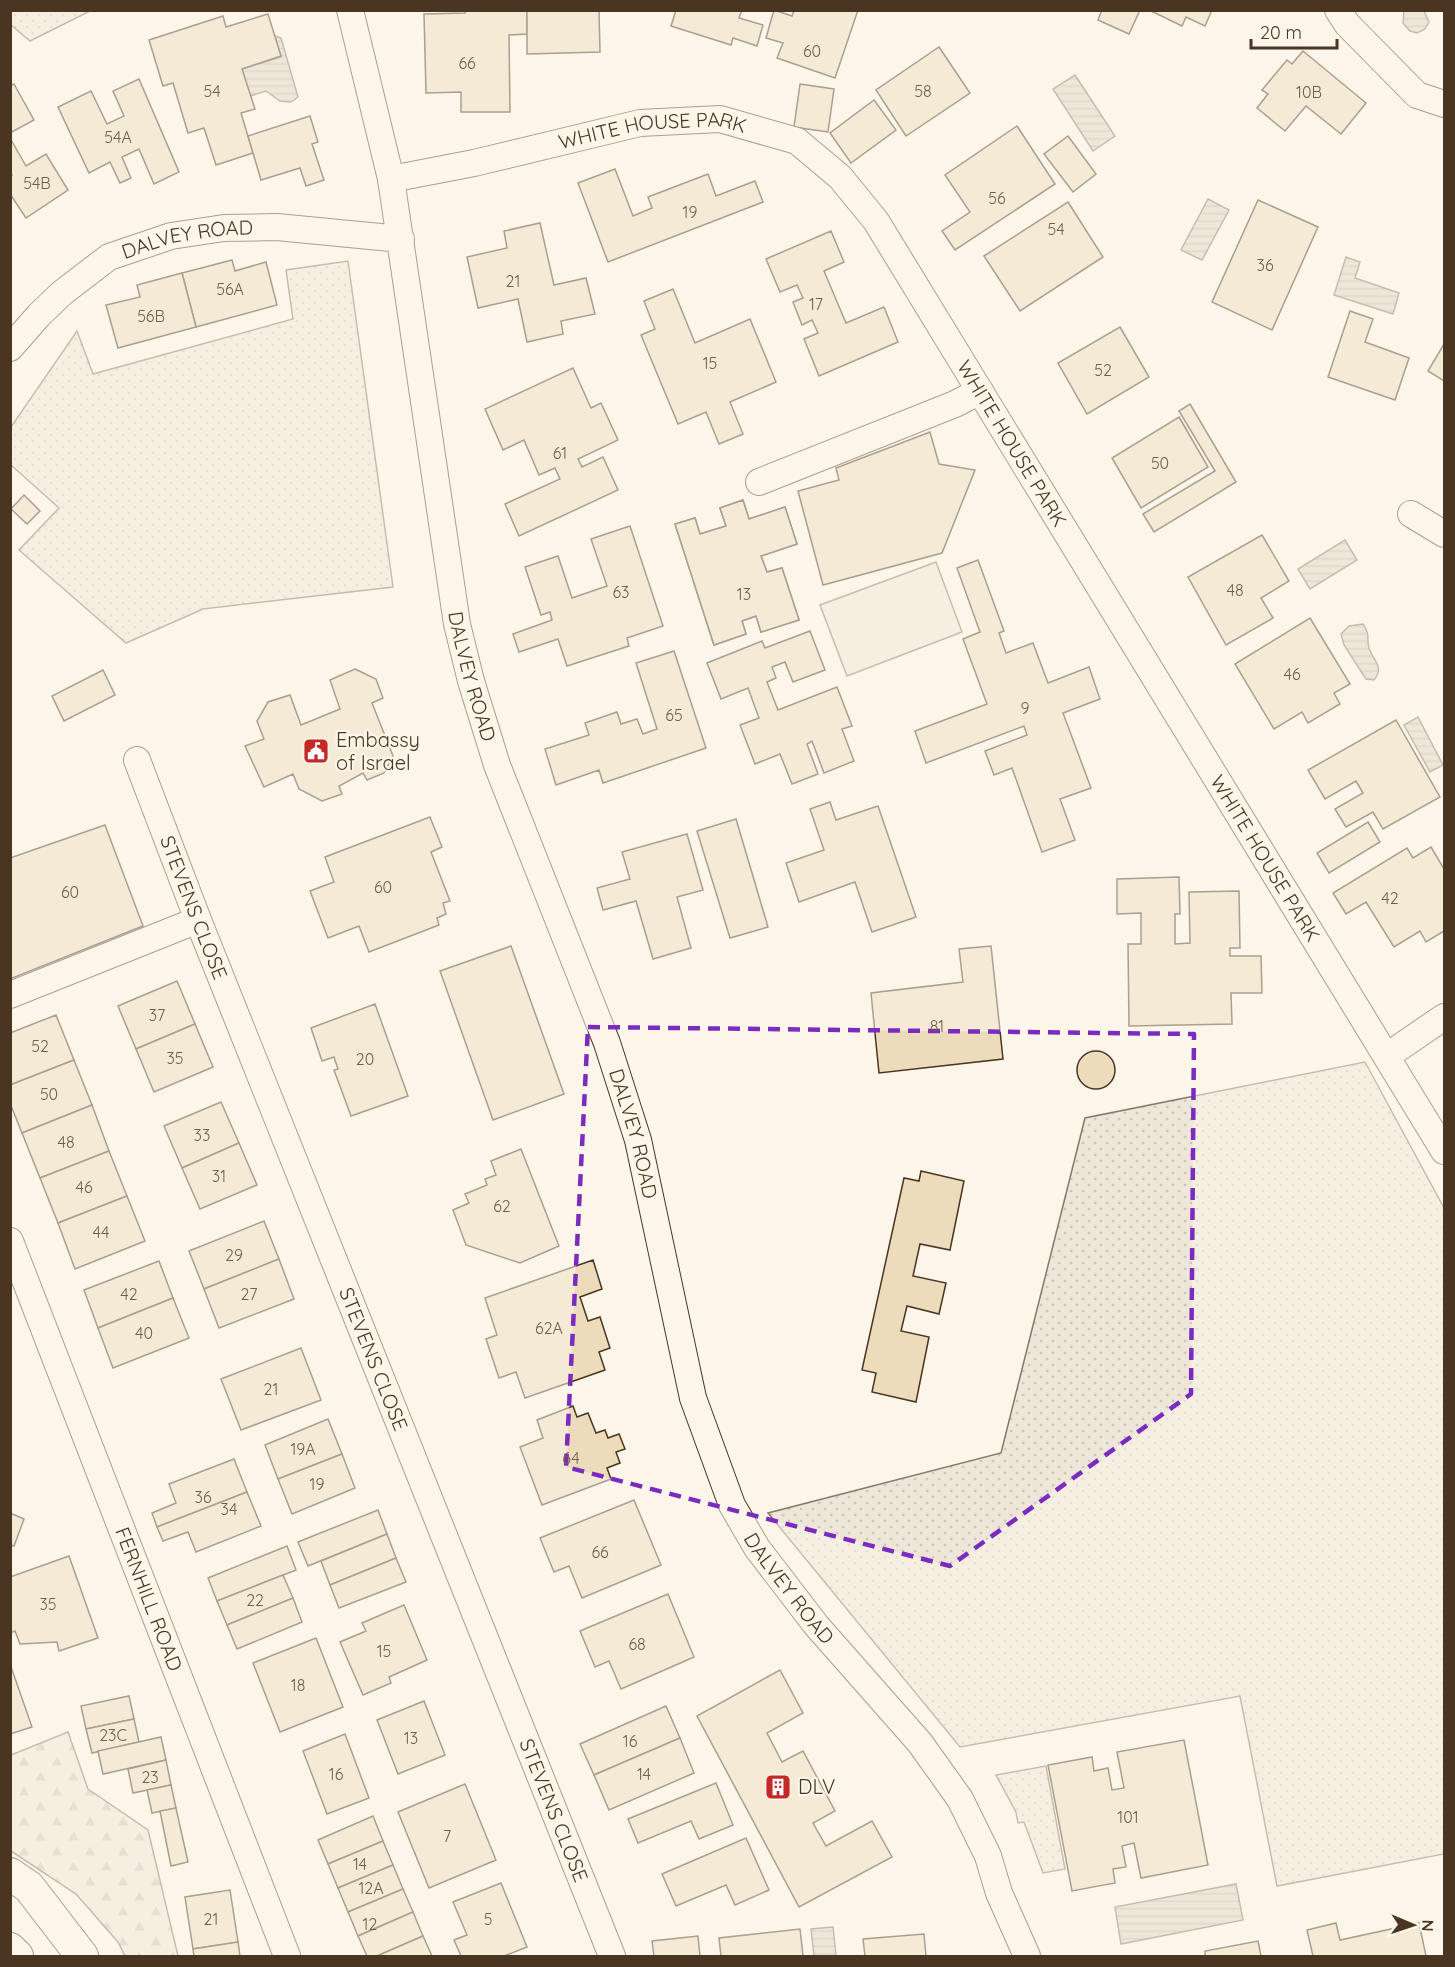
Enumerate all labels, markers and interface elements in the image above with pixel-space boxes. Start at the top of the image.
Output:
scale bar [1251,12,1336,50]
text: 20 m [1260,21,1302,44]
house number: 60 [803,41,821,61]
house number: 66 [458,53,476,73]
house number: 54 [203,81,221,101]
house number: 58 [914,81,932,101]
house number: 10B [1296,82,1322,102]
street label: WHITE HOUSE PARK [556,106,749,154]
house number: 54A [104,127,132,147]
house number: 54B [23,173,51,193]
house number: 56 [988,188,1006,208]
house number: 19 [683,202,697,222]
street label: DALVEY ROAD [118,214,253,264]
house number: 54 [1047,219,1065,239]
house number: 36 [1257,255,1274,275]
house number: 21 [506,271,520,291]
house number: 56A [216,279,244,299]
house number: 17 [809,294,823,314]
house number: 56B [137,306,165,326]
house number: 15 [703,353,717,373]
street label: WHITE HOUSE PARK [952,355,1073,531]
house number: 52 [1094,360,1112,380]
house number: 61 [553,443,567,463]
house number: 50 [1151,453,1169,473]
house number: 48 [1226,580,1244,600]
house number: 63 [613,582,630,602]
house number: 13 [737,584,751,604]
street label: DALVEY ROAD [443,609,502,744]
house number: 46 [1283,664,1301,684]
house number: 9 [1021,698,1030,718]
house number: 65 [665,705,683,725]
place label: Embassy of Israel [336,727,420,775]
public building icon: Embassy of Israel [301,736,331,766]
street label: WHITE HOUSE PARK [1205,770,1326,946]
street label: STEVENS CLOSE [155,832,233,983]
house number: 60 [374,877,392,897]
house number: 60 [61,882,79,902]
house number: 42 [1381,888,1399,908]
house number: 37 [149,1005,165,1025]
house number: 81 [930,1016,944,1036]
house number: 52 [31,1036,49,1056]
house number: 35 [166,1048,184,1068]
house number: 20 [356,1049,374,1069]
street label: DALVEY ROAD [604,1065,663,1201]
house number: 50 [40,1084,58,1104]
house number: 33 [194,1125,210,1145]
house number: 48 [57,1132,75,1152]
house number: 31 [212,1166,226,1186]
house number: 46 [75,1177,93,1197]
house number: 62 [493,1196,511,1216]
house number: 44 [93,1222,109,1242]
house number: 29 [225,1245,243,1265]
house number: 42 [120,1284,138,1304]
house number: 27 [241,1284,257,1304]
street label: STEVENS CLOSE [334,1284,414,1434]
house number: 62A [535,1318,563,1338]
house number: 40 [135,1323,153,1343]
house number: 21 [264,1379,278,1399]
house number: 19A [290,1439,316,1459]
house number: 64 [562,1448,580,1468]
house number: 19 [310,1474,324,1494]
house number: 36 [195,1487,212,1507]
house number: 34 [221,1499,237,1519]
street label: FERNHILL ROAD [110,1523,188,1675]
street label: DALVEY ROAD [739,1528,840,1649]
house number: 66 [591,1542,609,1562]
house number: 22 [246,1590,264,1610]
house number: 35 [39,1594,57,1614]
house number: 68 [628,1634,646,1654]
house number: 15 [377,1641,391,1661]
house number: 18 [291,1675,305,1695]
house number: 23C [99,1725,127,1745]
house number: 13 [404,1728,418,1748]
house number: 16 [623,1731,638,1751]
street label: STEVENS CLOSE [514,1735,594,1885]
house number: 16 [329,1764,344,1784]
house number: 14 [637,1764,651,1784]
house number: 23 [141,1767,159,1787]
building icon: DLV [763,1772,793,1802]
place label: DLV [798,1774,835,1799]
house number: 101 [1117,1807,1139,1827]
house number: 7 [443,1826,451,1846]
house number: 14 [353,1854,367,1874]
house number: 12A [358,1878,384,1898]
north arrow [1383,1895,1443,1955]
house number: 21 [204,1909,218,1929]
house number: 5 [484,1909,492,1929]
house number: 12 [363,1914,378,1934]
text: N [1418,1919,1438,1932]

